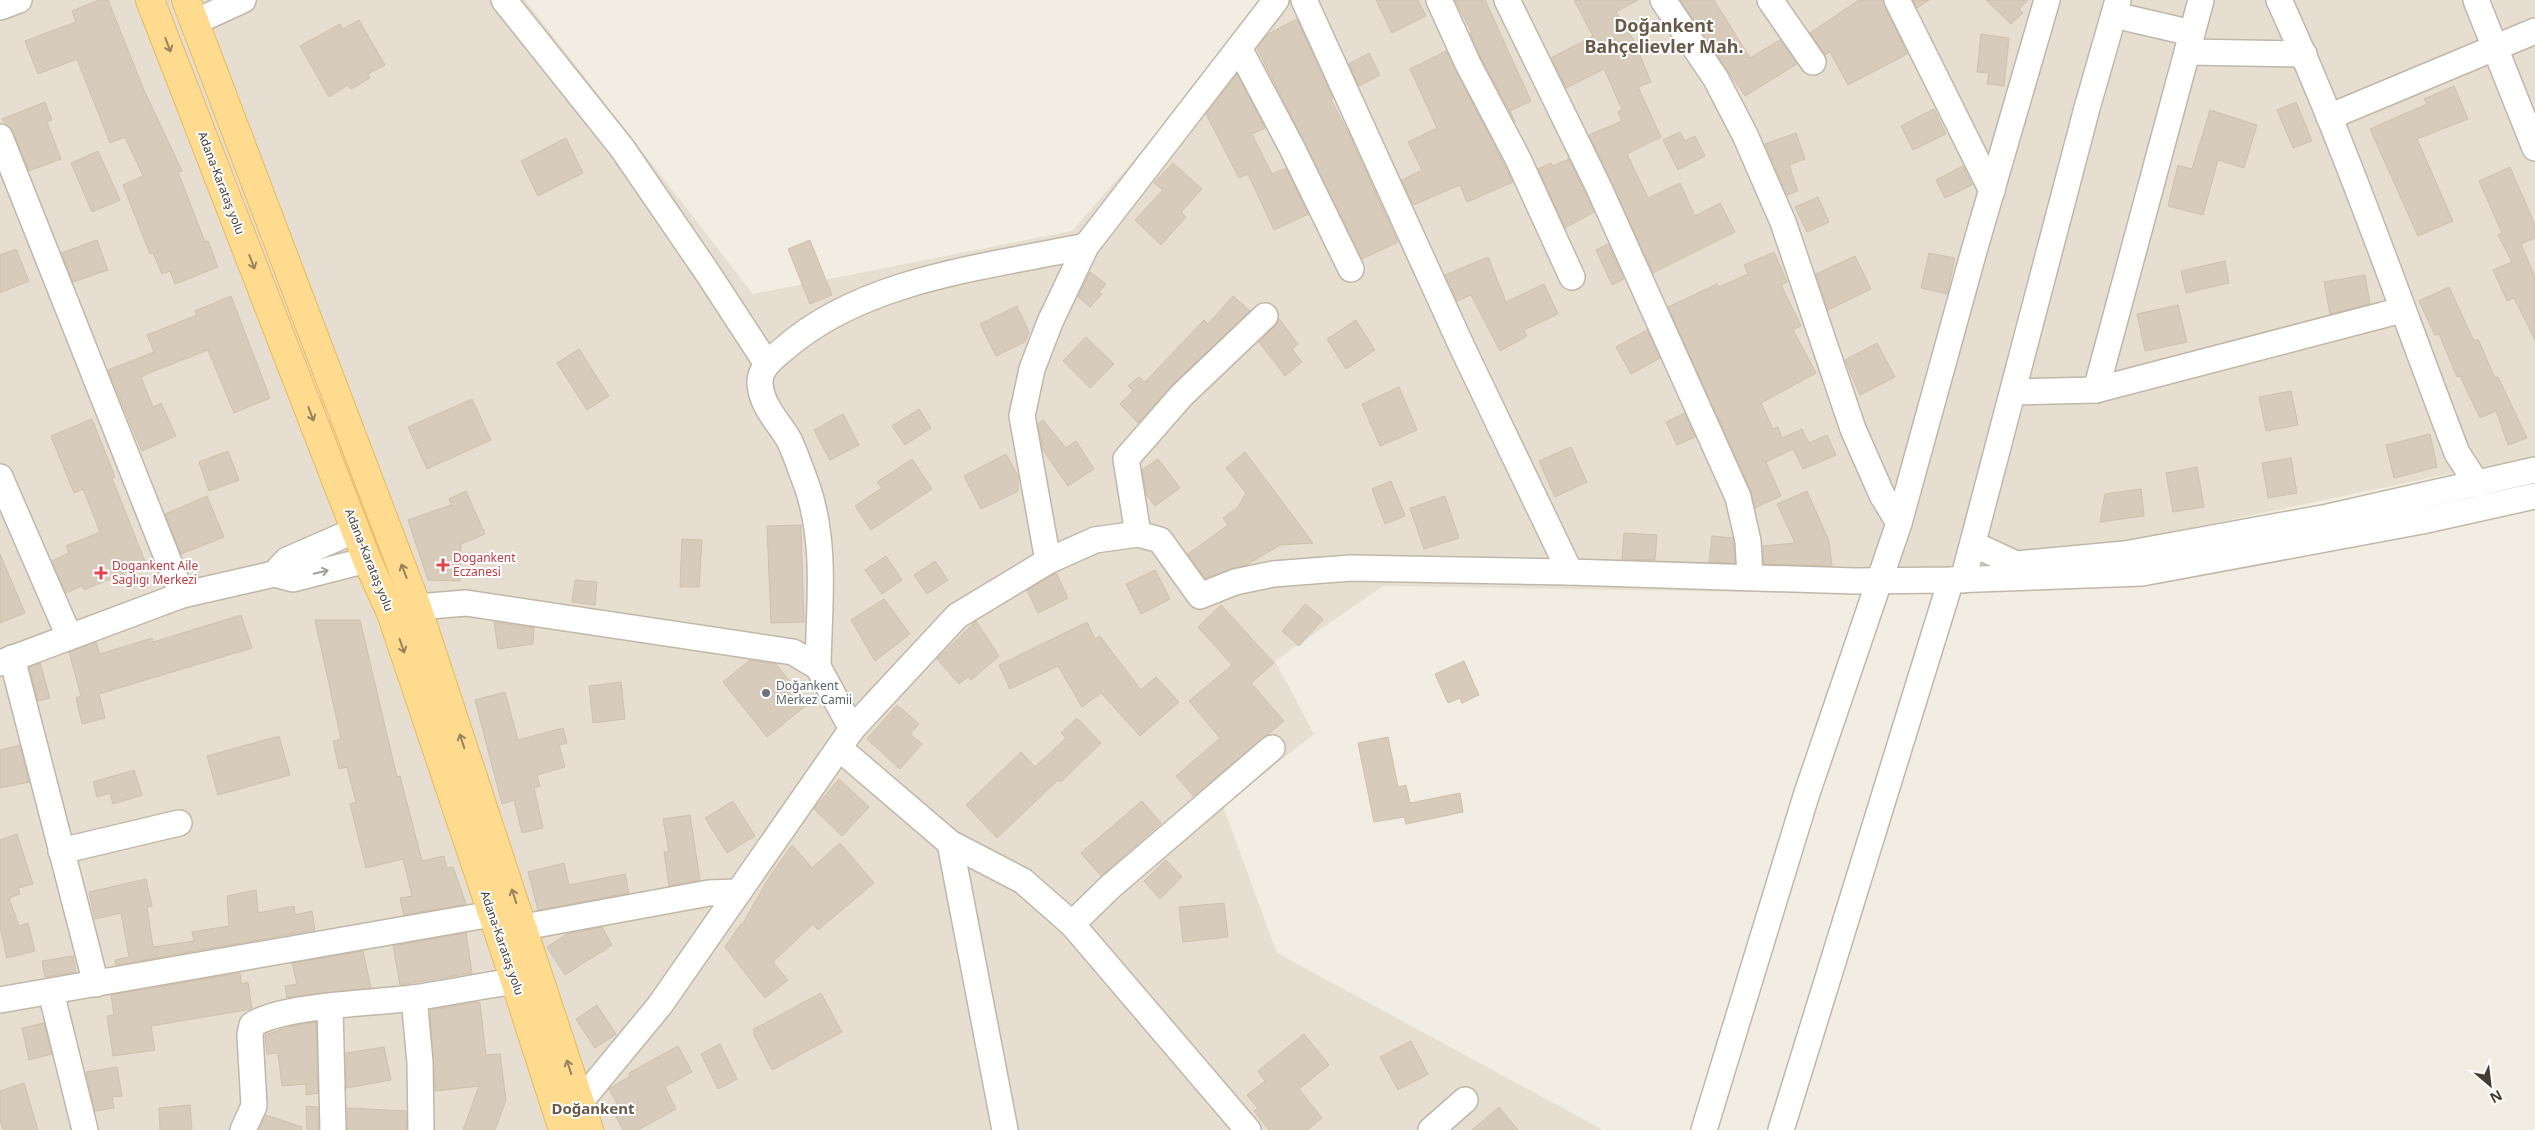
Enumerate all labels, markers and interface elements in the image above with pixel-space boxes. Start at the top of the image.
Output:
district label: Doğankent Bahçelievler Mah. [1584,13,1744,58]
one-way arrow [164,37,173,53]
street label: Adana-Karataş yolu [194,129,249,237]
one-way arrow [248,254,257,269]
one-way arrow [306,406,316,421]
street label: Adana-Karataş yolu [341,506,398,614]
place label: Dogankent Eczanesi [453,549,516,580]
place label: Dogankent Aile Saglıgı Merkezi [112,557,198,588]
marker: Dogankent Eczanesi [437,559,449,571]
one-way arrow [399,564,408,579]
marker: Dogankent Aile Saglıgı Merkezi [94,566,108,580]
one-way arrow [312,567,328,576]
one-way arrow [398,638,407,654]
place label: Doğankent Merkez Camii [776,677,852,708]
marker: Doğankent Merkez Camii [760,687,772,699]
one-way arrow [457,734,467,750]
street label: Adana-Karataş yolu [477,888,528,997]
one-way arrow [509,888,518,904]
one-way arrow [563,1059,573,1075]
north arrow [2465,1060,2515,1110]
text: N [2487,1086,2506,1108]
district label: Doğankent [551,1098,635,1118]

